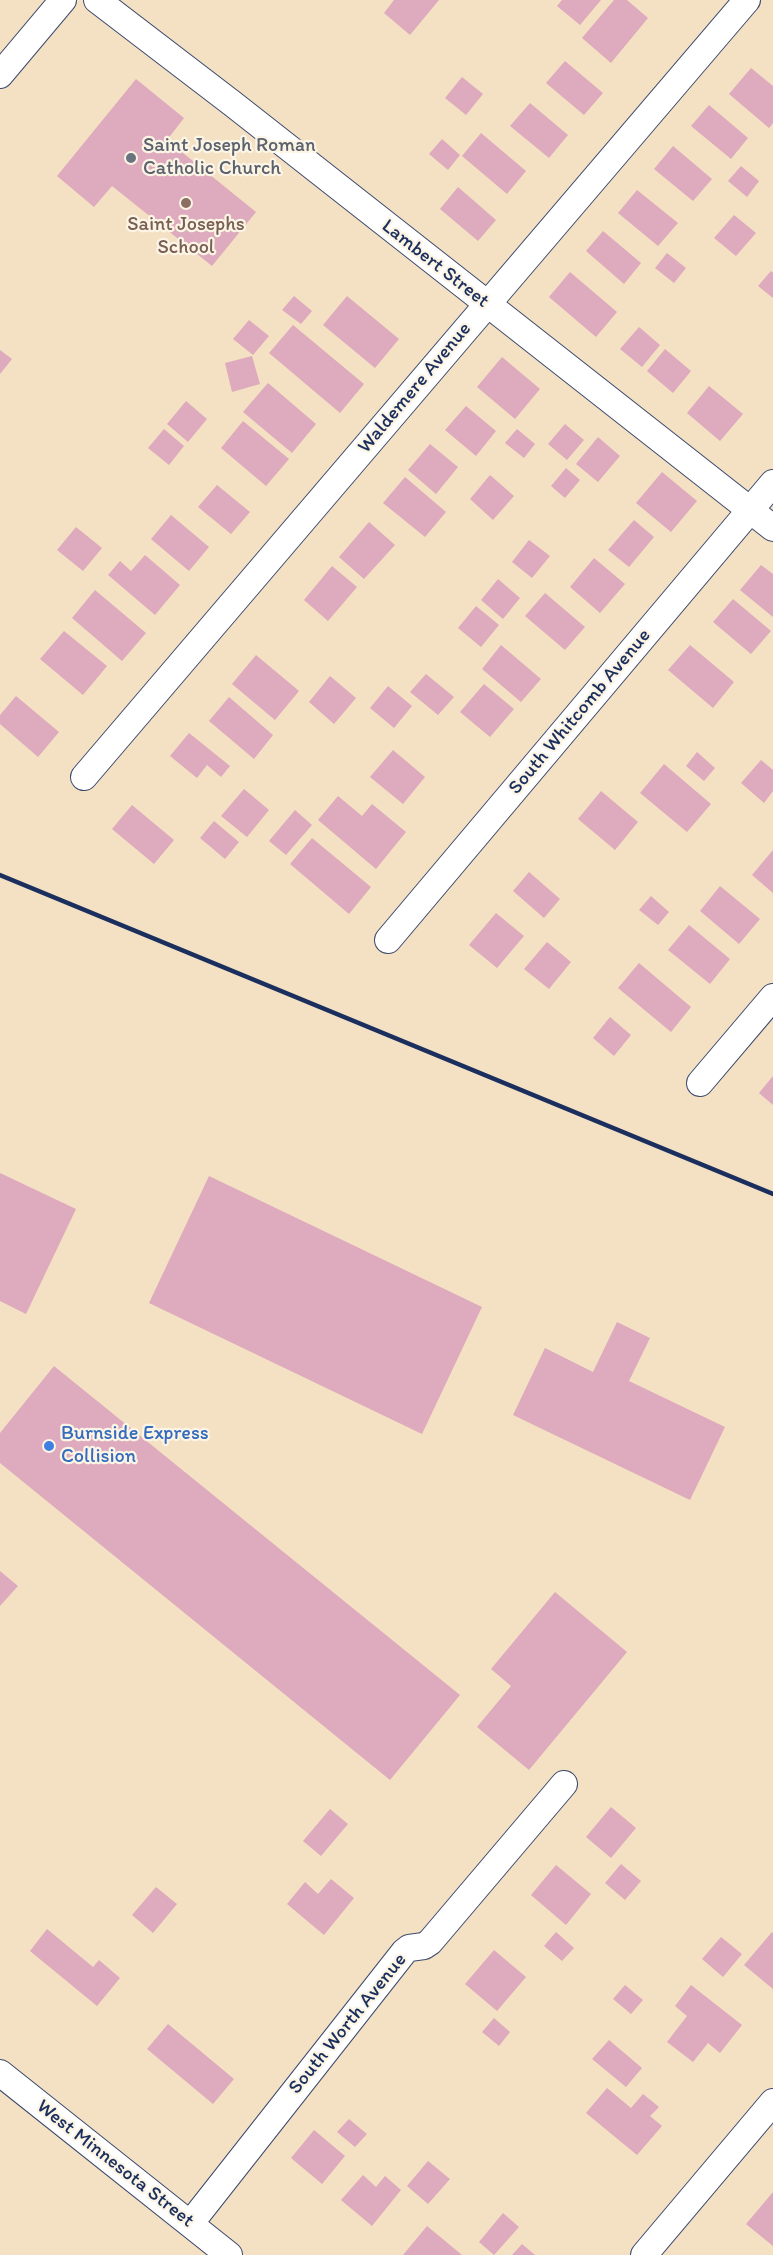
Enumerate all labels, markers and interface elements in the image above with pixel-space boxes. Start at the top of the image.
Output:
place label: Saint Joseph Roman Catholic Church [143,134,316,181]
marker: Saint Joseph Roman Catholic Church [124,151,138,165]
marker: Saint Josephs School [179,196,193,210]
place label: Saint Josephs School [127,213,245,260]
street label: Lambert Street [376,215,494,313]
street label: Waldemere Avenue [353,318,477,458]
street label: South Whitcomb Avenue [504,624,656,800]
place label: Burnside Express Collision [61,1422,209,1469]
marker: Burnside Express Collision [42,1439,56,1453]
street label: South Worth Avenue [284,1949,412,2099]
street label: West Minnesota Street [31,2095,199,2233]

